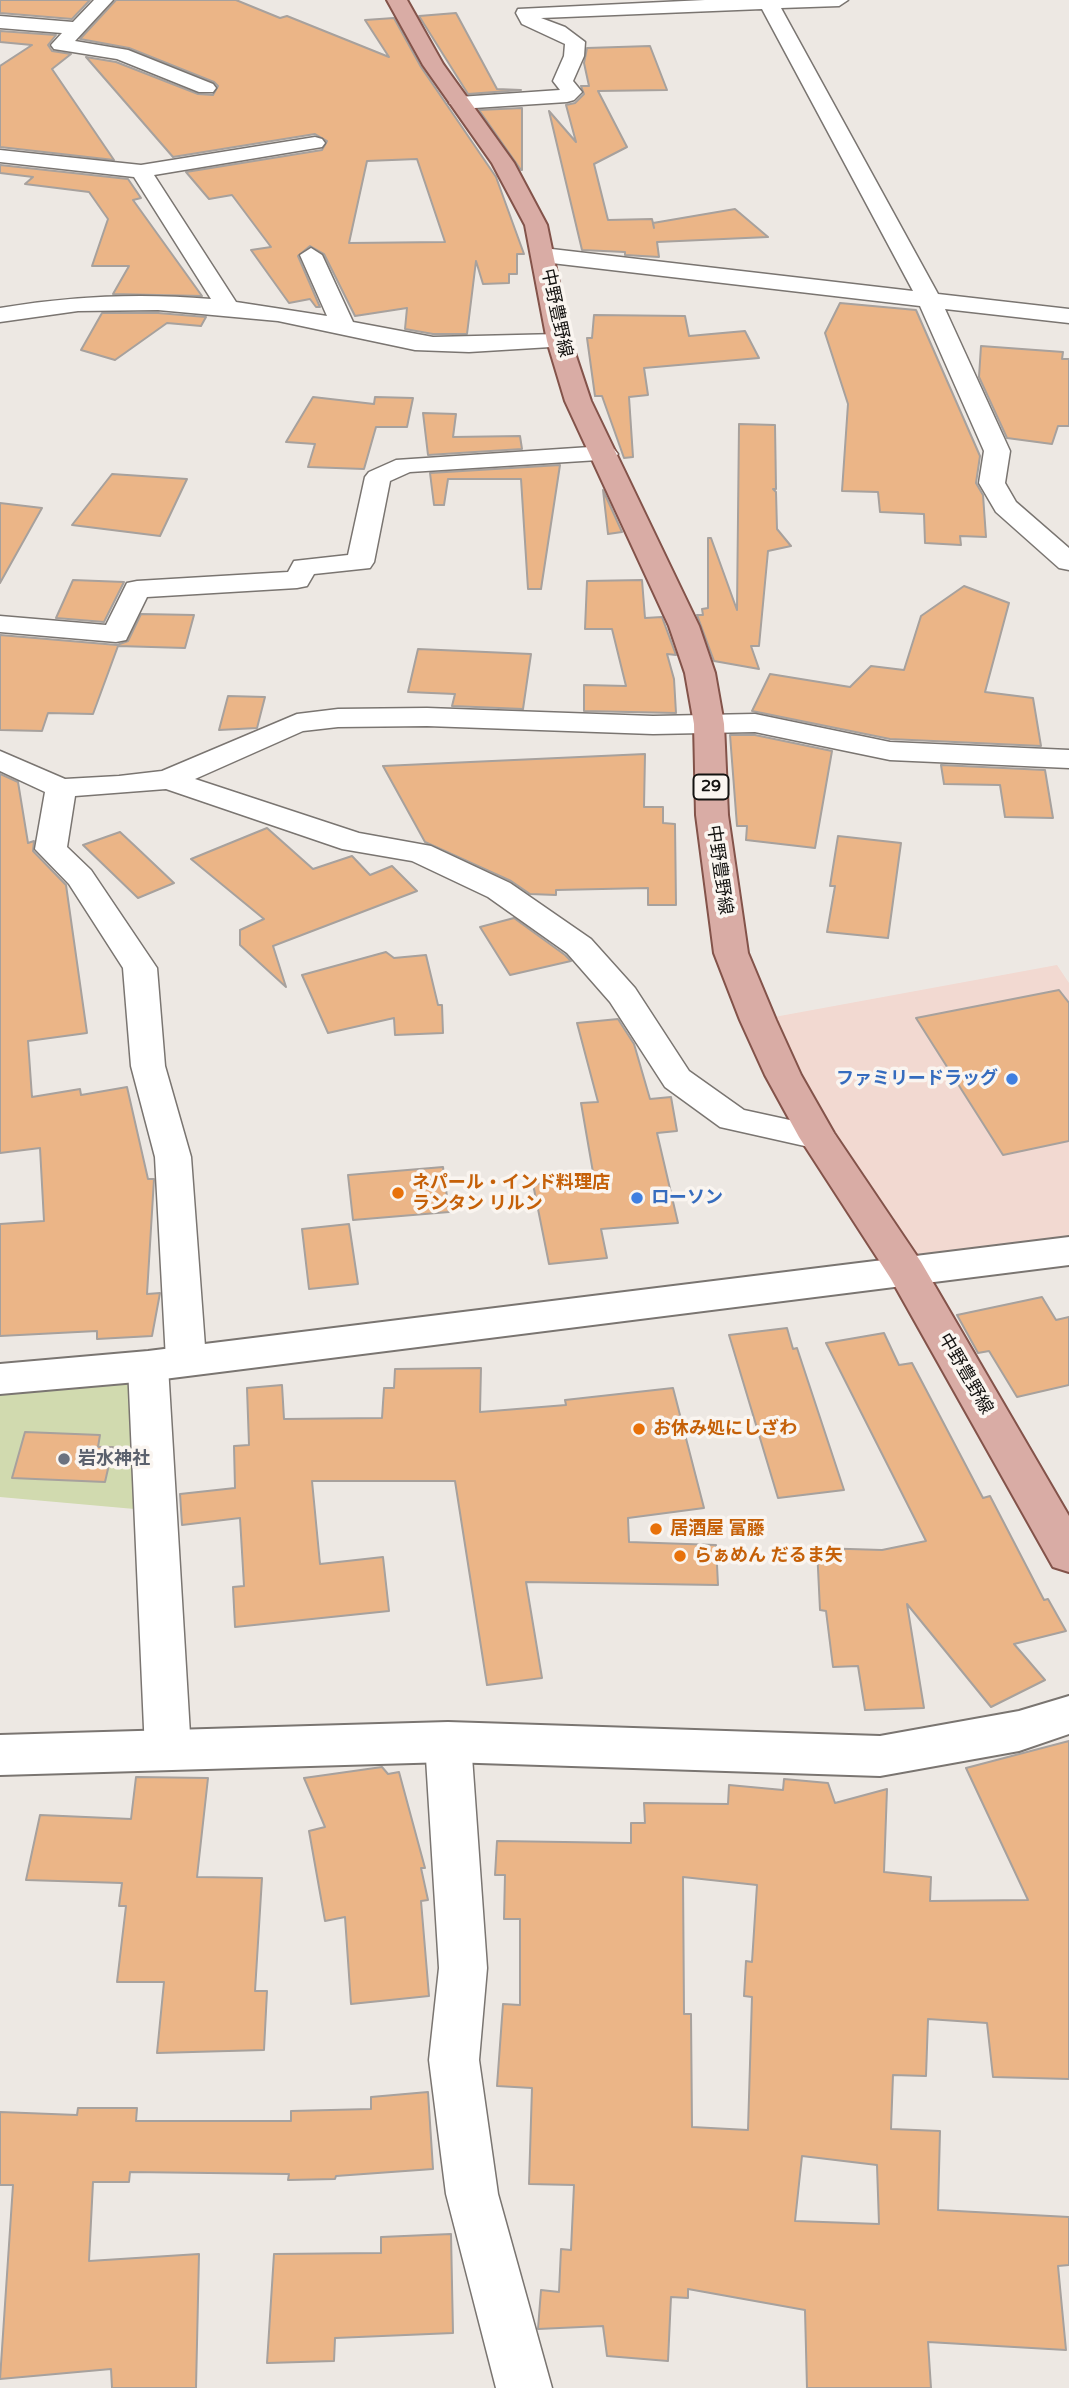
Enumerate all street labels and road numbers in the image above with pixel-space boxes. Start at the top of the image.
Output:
street label: 中野豊野線 [536,267,576,359]
road number: 29 [694,774,728,800]
street label: 中野豊野線 [702,824,736,916]
street label: 中野豊野線 [933,1330,997,1418]

